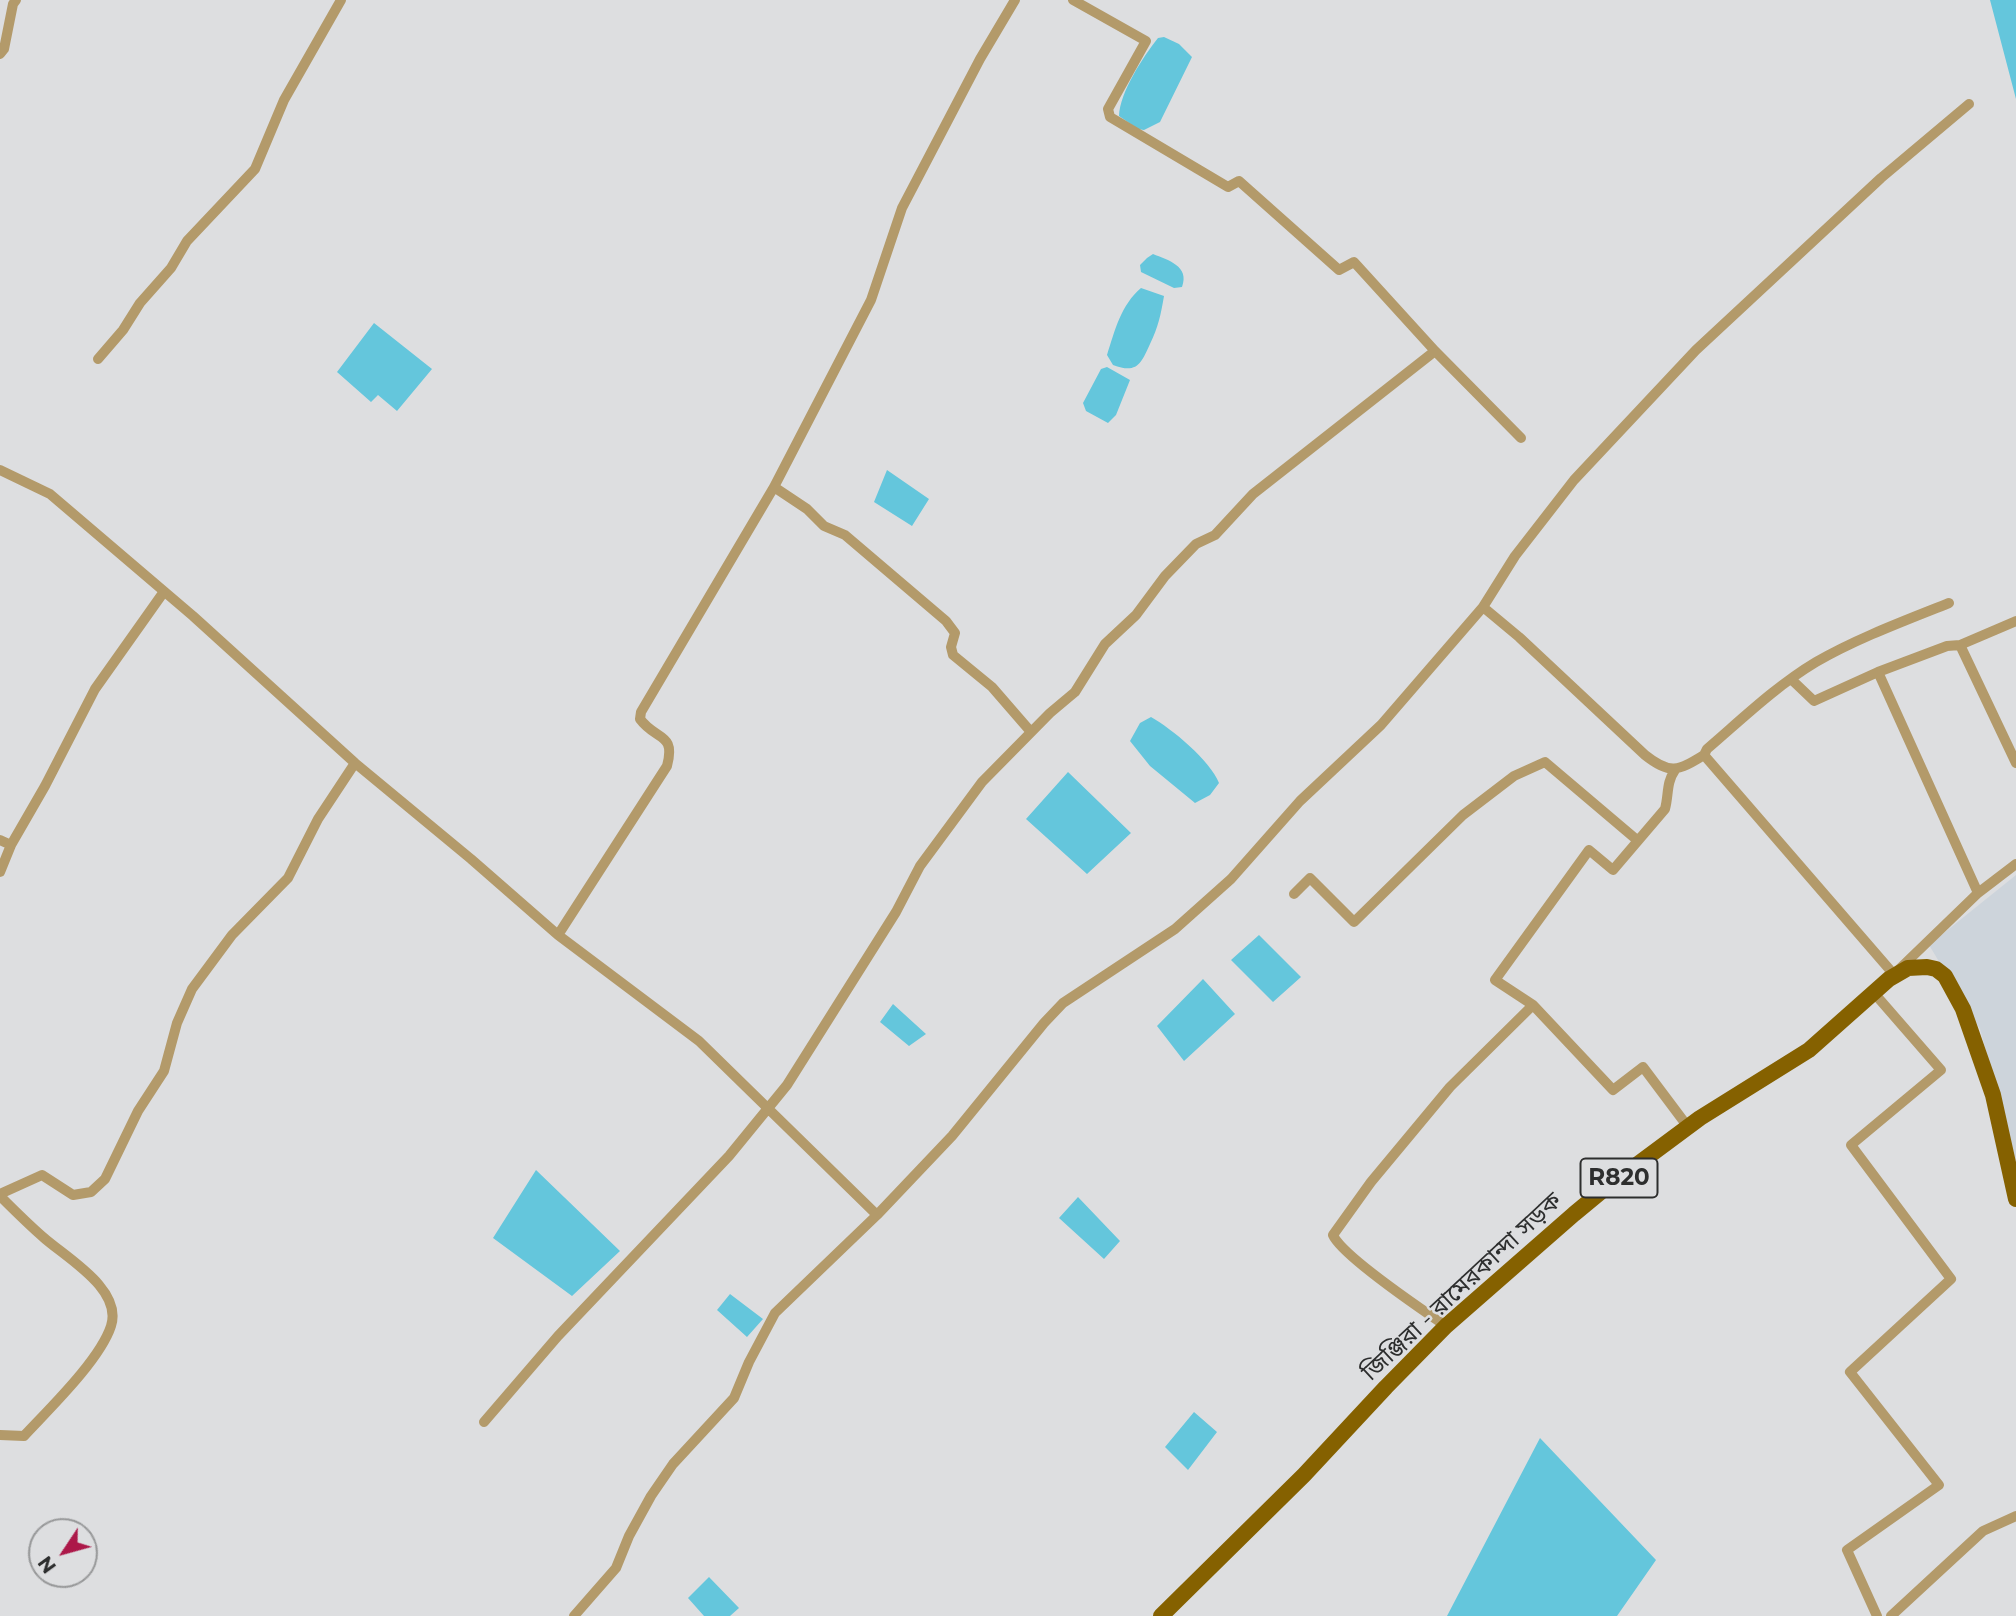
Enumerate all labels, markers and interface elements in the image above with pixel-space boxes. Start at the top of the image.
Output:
road number: R820 [1580,1158,1658,1198]
street label: জিঞ্জিরা - রামেরকান্দা সড়ক [1356,1187,1568,1387]
north arrow [28,1518,98,1588]
text: N [33,1551,61,1577]

